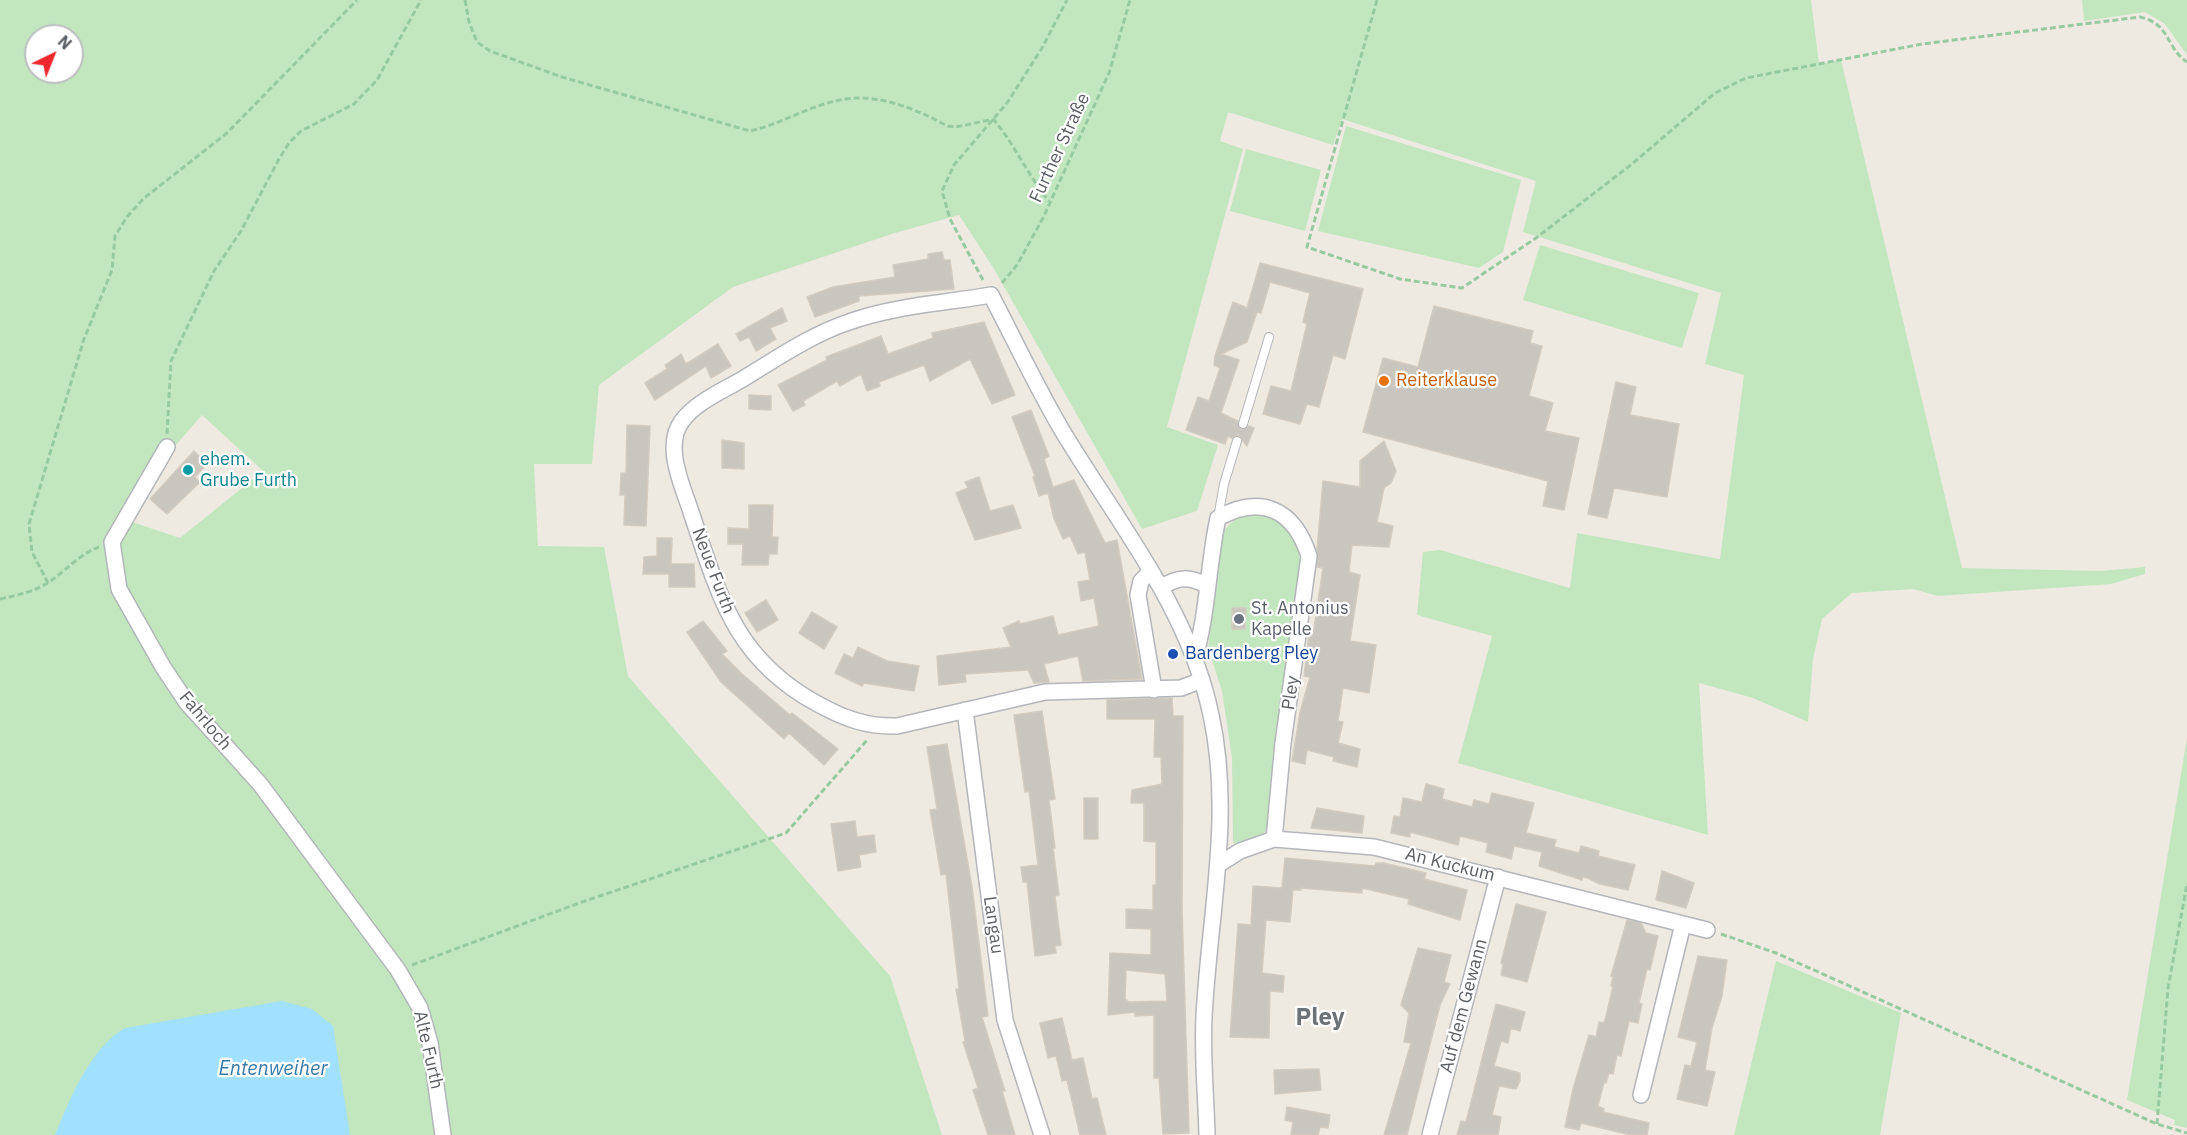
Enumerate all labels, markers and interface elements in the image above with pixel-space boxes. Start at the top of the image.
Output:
north arrow [24,24,84,84]
text: N [54,31,76,54]
street label: Further Straße [1025,90,1095,206]
place label: Reiterklause [1396,370,1497,392]
marker: Reiterklause [1377,374,1391,388]
place label: ehem. Grube Furth [200,449,297,492]
marker: ehem. Grube Furth [181,463,195,477]
street label: Neue Furth [687,525,739,617]
place label: St. Antonius Kapelle [1251,598,1349,640]
marker: St. Antonius Kapelle [1232,612,1246,626]
place label: Bardenberg Pley [1185,643,1318,665]
marker: Bardenberg Pley [1166,647,1180,661]
street label: Pley [1278,674,1304,712]
street label: Fahrloch [174,687,236,755]
street label: An Kuckum [1403,843,1497,887]
street label: Langau [978,895,1008,955]
street label: Auf dem Gewann [1436,936,1492,1076]
district label: Pley [1295,1004,1345,1032]
street label: Alte Furth [409,1009,447,1091]
water label: Entenweiher [218,1057,328,1081]

